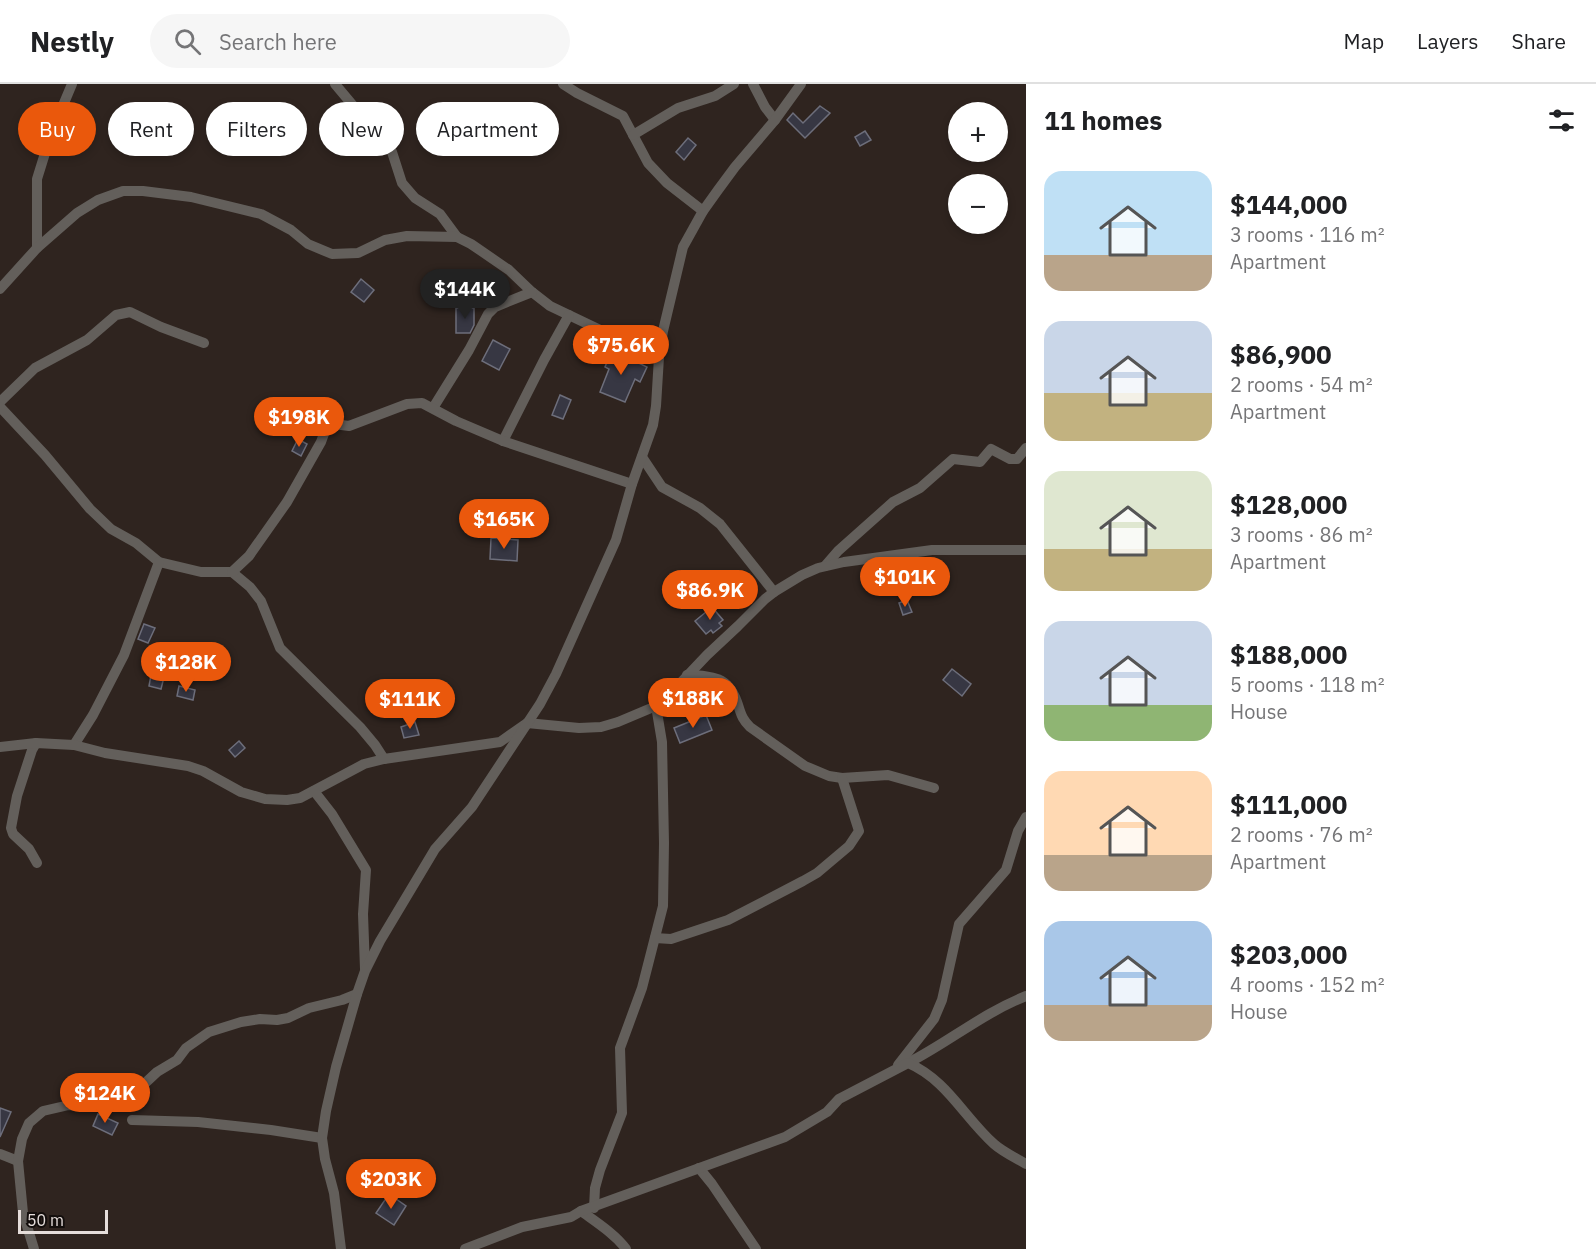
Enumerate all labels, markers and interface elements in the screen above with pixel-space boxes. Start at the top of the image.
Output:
search box [150,14,570,68]
text: Nestly [30,23,114,60]
icon: search [171,25,204,58]
text: Search here [219,27,337,56]
text: Map [1344,27,1384,55]
text: Layers [1417,27,1479,55]
text: Share [1512,27,1566,55]
chip: Buy [18,102,96,156]
chip: Rent [108,102,194,156]
chip: Filters [206,102,307,156]
chip: New [319,102,404,156]
chip: Apartment [416,102,559,156]
map controls [948,102,1008,234]
button: + [948,102,1008,162]
text: 11 homes [1044,103,1162,137]
icon: filters [1545,104,1578,137]
button: − [948,174,1008,234]
text: $144,000 [1230,187,1347,221]
icon: home [1092,195,1164,267]
text: 3 rooms · 116 m² [1230,221,1385,248]
text: Apartment [1230,248,1326,275]
pin: $144K [423,269,507,320]
text: $144K [434,275,496,302]
pin: $75.6K [572,325,670,376]
text: $75.6K [587,331,655,358]
text: $86,900 [1230,337,1332,371]
icon: home [1092,345,1164,417]
text: 2 rooms · 54 m² [1230,371,1373,398]
pin: $198K [257,397,341,448]
text: Apartment [1230,398,1326,425]
text: $198K [268,403,330,430]
text: $128,000 [1230,487,1347,521]
icon: home [1092,495,1164,567]
pin: $165K [462,499,546,550]
text: $165K [473,505,535,532]
text: 3 rooms · 86 m² [1230,521,1373,548]
text: Apartment [1230,548,1326,575]
pin: $101K [863,557,947,608]
text: $101K [874,563,936,590]
pin: $86.9K [661,570,759,621]
text: $86.9K [676,576,744,603]
text: $188,000 [1230,637,1347,671]
pin: $128K [144,642,228,693]
icon: home [1092,645,1164,717]
text: $128K [155,648,217,675]
text: 5 rooms · 118 m² [1230,671,1385,698]
pin: $188K [651,678,735,729]
pin: $111K [368,679,452,730]
text: $188K [662,684,724,711]
text: $111K [379,685,441,712]
text: House [1230,698,1287,725]
text: $111,000 [1230,787,1347,821]
icon: home [1092,795,1164,867]
text: 2 rooms · 76 m² [1230,821,1373,848]
text: Apartment [1230,848,1326,875]
text: $203,000 [1230,937,1347,971]
icon: home [1092,945,1164,1017]
text: 4 rooms · 152 m² [1230,971,1385,998]
text: House [1230,998,1287,1025]
pin: $124K [63,1073,147,1124]
text: $124K [74,1079,136,1106]
pin: $203K [349,1159,433,1210]
text: $203K [360,1165,422,1192]
scale bar [18,1207,108,1234]
text: 50 m [27,1210,64,1230]

